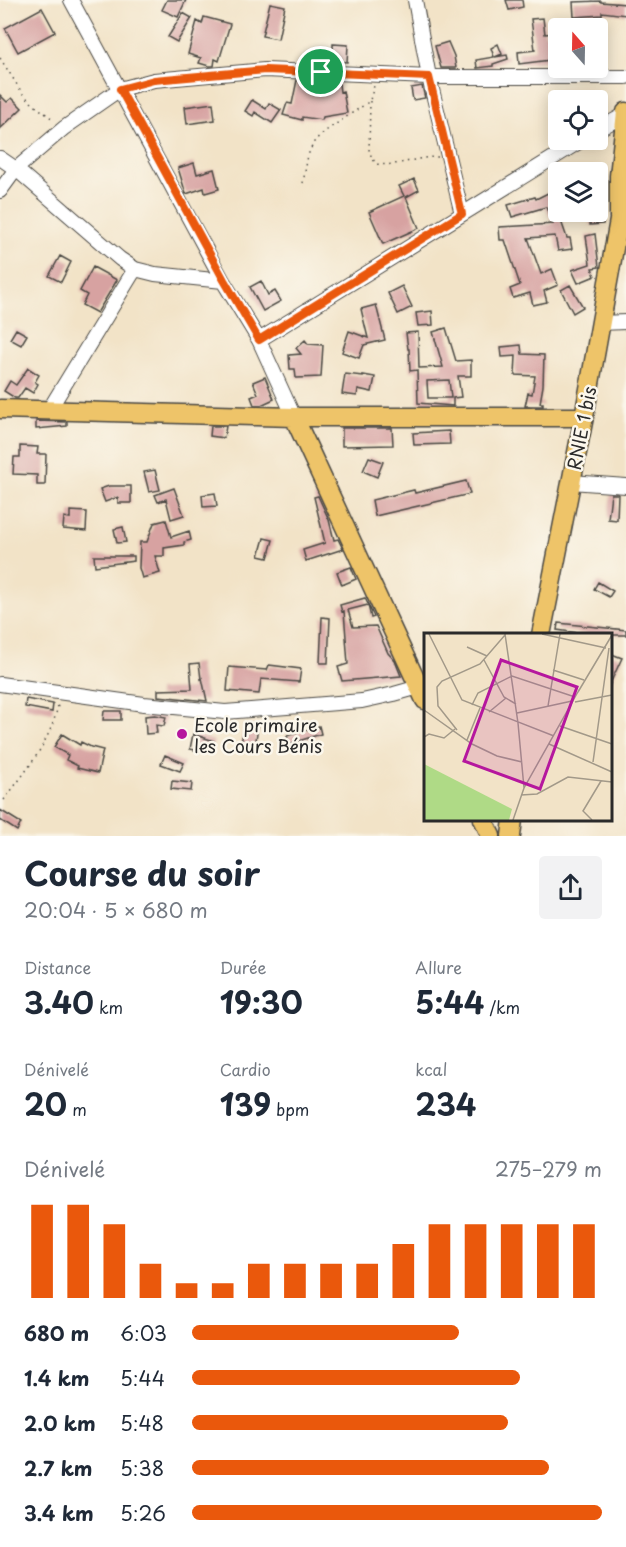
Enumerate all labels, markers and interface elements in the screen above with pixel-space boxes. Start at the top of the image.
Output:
north arrow [548,18,608,78]
map controls [548,18,608,222]
pin [295,46,346,97]
icon: arrive [304,55,337,88]
button: locate [548,90,608,150]
button: layers [548,162,608,222]
street label: RNIE 1 bis [560,384,602,472]
inset map [424,633,611,821]
place label: Ecole primaire les Cours Bénis [194,711,322,759]
marker: Ecole primaire les Cours Bénis [175,727,189,741]
text: Course du soir [24,847,260,897]
button: share [539,856,602,919]
text: 20:04 · 5 × 680 m [24,895,208,925]
text: Distance [24,955,91,979]
text: Durée [220,955,266,979]
text: Allure [415,955,462,979]
text: 3.40 [24,979,94,1024]
text: 19:30 [220,979,303,1024]
text: 5:44 [415,979,484,1024]
text: km [94,995,123,1019]
text: /km [484,995,520,1019]
text: Dénivelé [24,1057,89,1081]
text: Cardio [220,1057,271,1081]
text: kcal [415,1057,447,1081]
text: 20 [24,1081,67,1126]
text: 139 [220,1081,271,1126]
text: 234 [415,1081,476,1126]
text: m [67,1097,87,1121]
text: bpm [271,1097,309,1121]
text: Dénivelé [24,1154,105,1184]
text: 275–279 m [495,1154,602,1184]
text: 680 m [24,1318,89,1348]
text: 6:03 [120,1318,167,1348]
text: 1.4 km [24,1363,90,1393]
text: 5:44 [120,1363,165,1393]
text: 2.0 km [24,1408,96,1438]
text: 5:48 [120,1408,164,1438]
text: 2.7 km [24,1453,92,1483]
text: 5:38 [120,1453,164,1483]
text: 3.4 km [24,1498,94,1528]
text: 5:26 [120,1498,166,1528]

